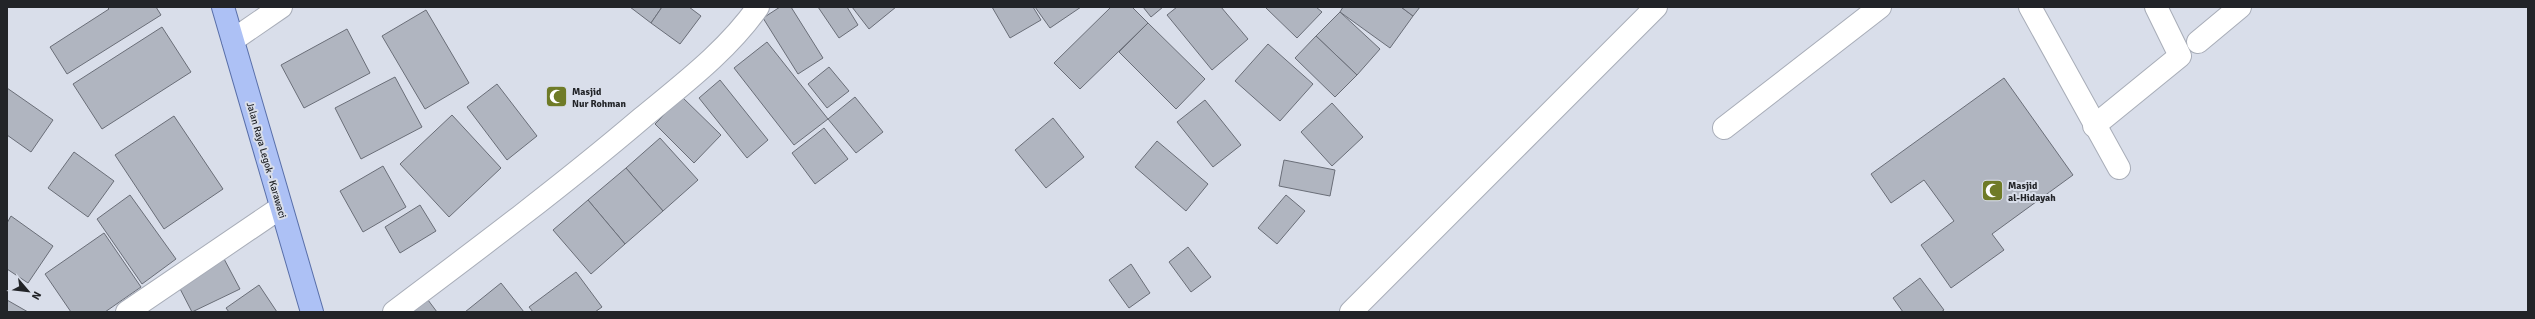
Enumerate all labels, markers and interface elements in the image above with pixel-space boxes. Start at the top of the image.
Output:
mosque icon: Masjid Nur Rohman [544,84,570,110]
place label: Masjid Nur Rohman [572,86,626,110]
street label: Jalan Raya Legok - Karawaci [244,101,288,220]
mosque icon: Masjid al-Hidayah [1979,178,2005,204]
place label: Masjid al-Hidayah [2008,180,2056,204]
north arrow [8,271,48,311]
text: N [29,289,44,302]

